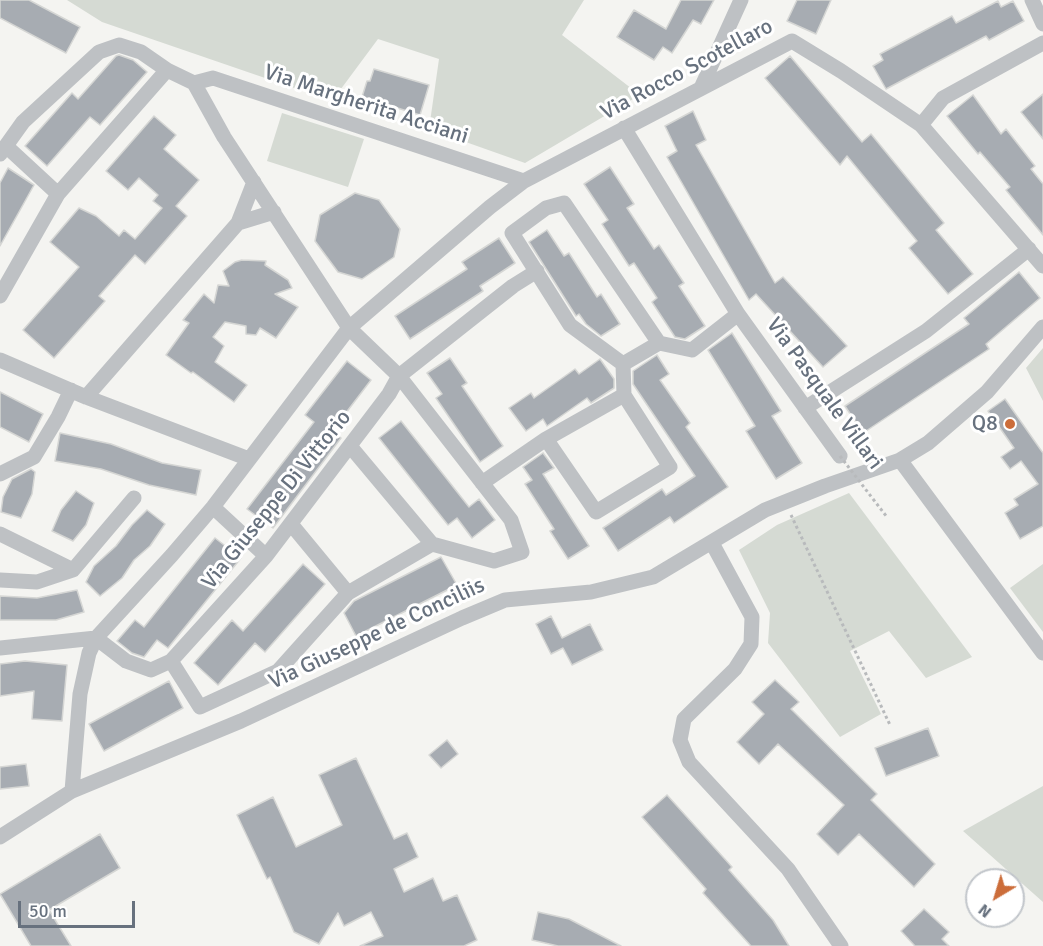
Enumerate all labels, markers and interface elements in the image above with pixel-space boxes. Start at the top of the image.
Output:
street label: Via Rocco Scotellaro [597,14,777,126]
street label: Via Margherita Acciani [261,60,471,150]
street label: Via Pasquale Villari [760,313,888,475]
street label: Via Giuseppe Di Vittorio [197,405,357,595]
place label: Q8 [972,411,998,437]
marker: Q8 [1003,417,1017,431]
street label: Via Giuseppe de Conciliis [265,572,489,696]
north arrow [965,868,1025,928]
scale bar [21,889,138,927]
text: N [975,899,996,922]
text: 50 m [29,900,67,922]

